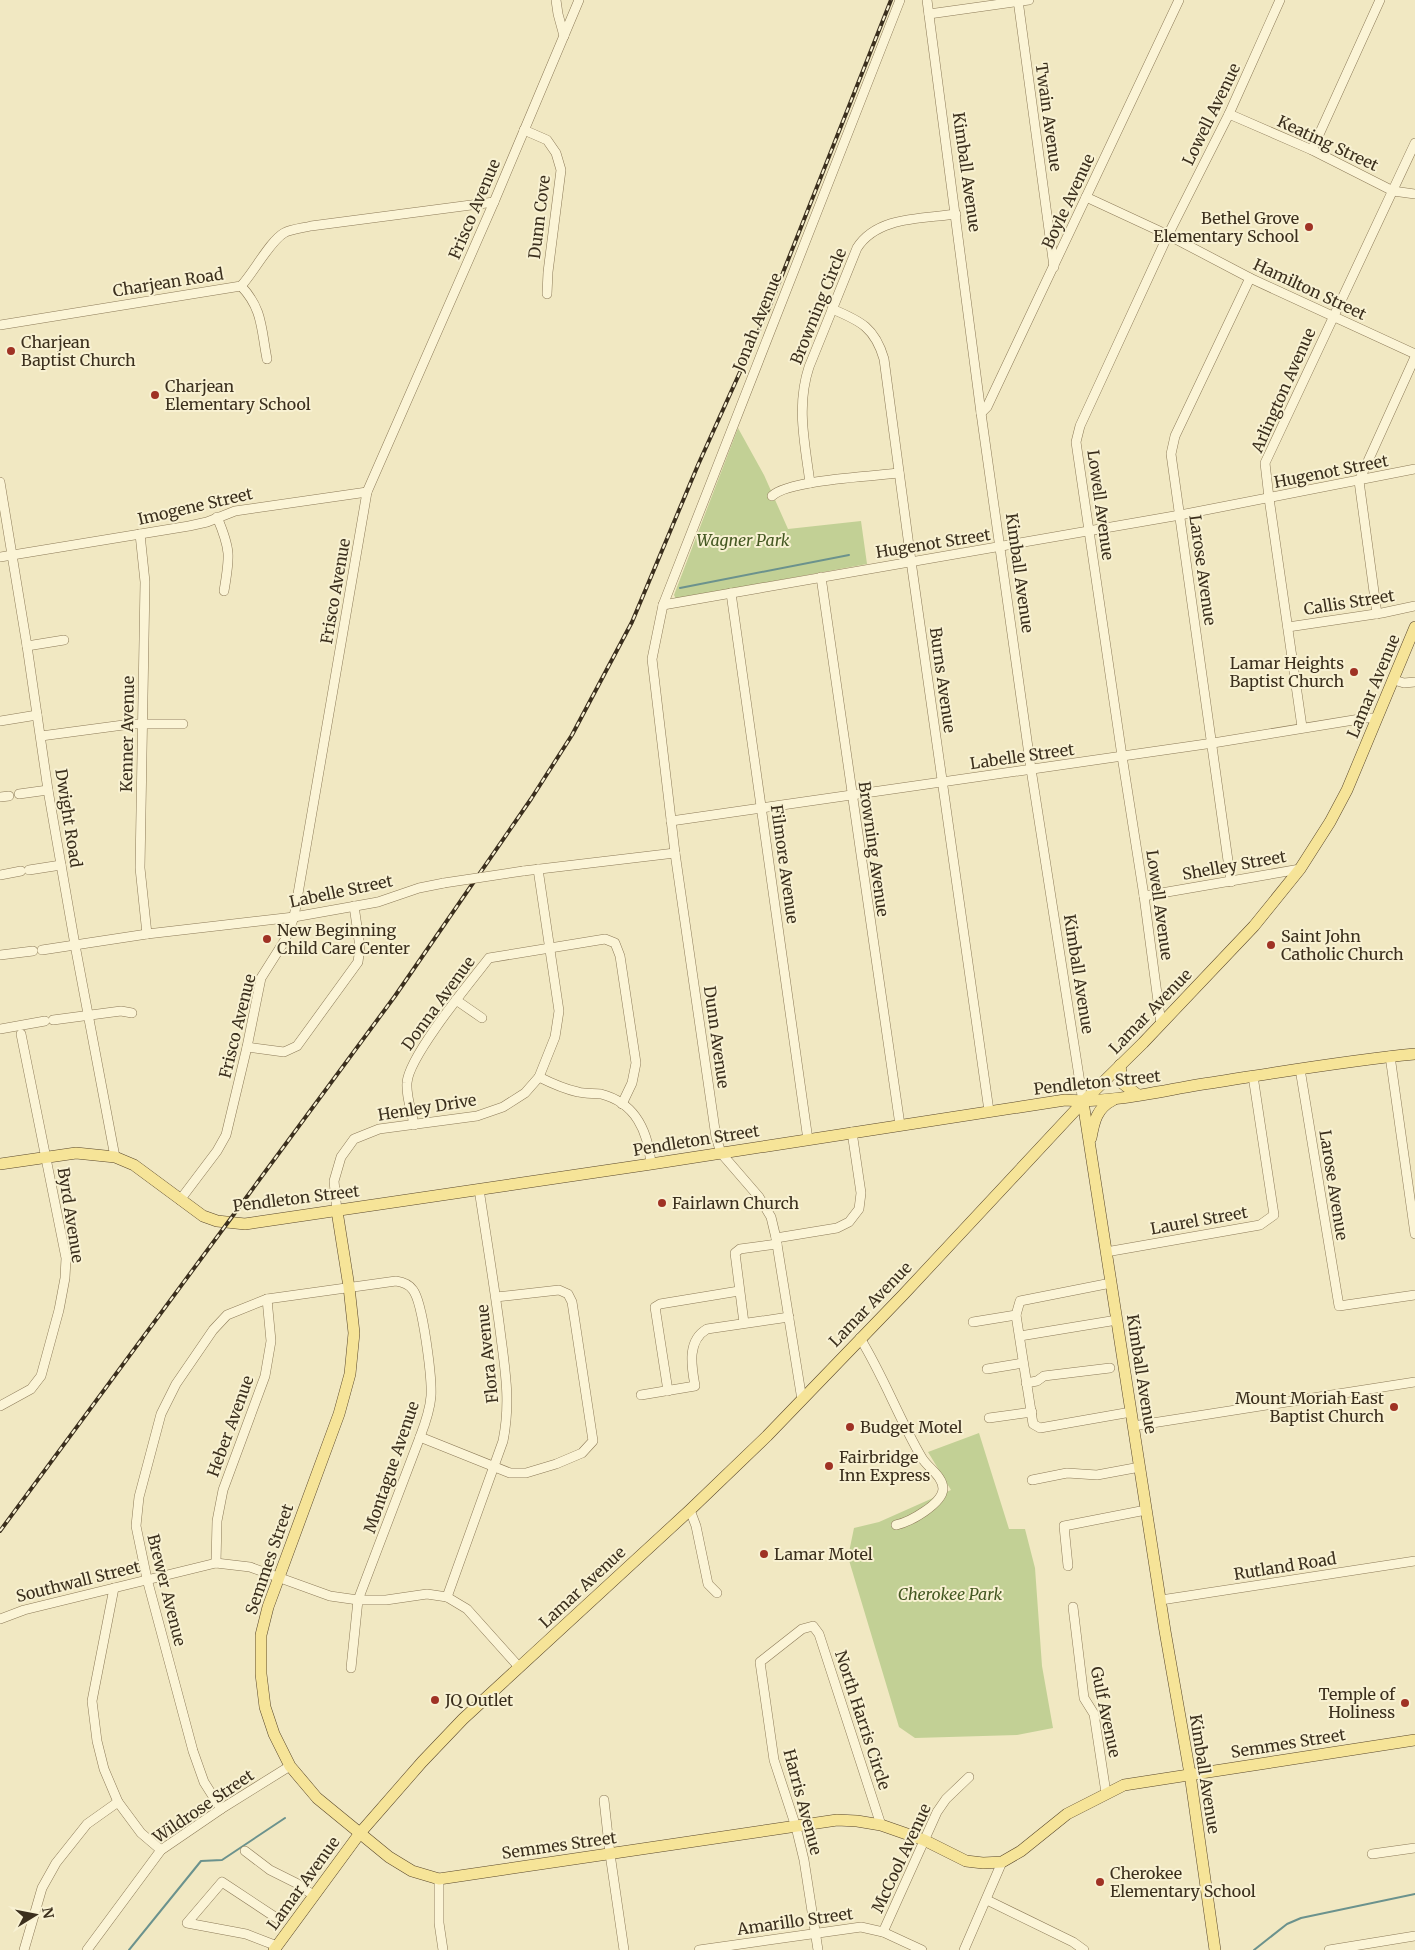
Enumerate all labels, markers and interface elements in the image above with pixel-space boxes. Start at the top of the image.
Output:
street label: Lowell Avenue [1178,60,1244,168]
street label: Twain Avenue [1031,61,1067,173]
street label: Kimball Avenue [949,111,985,233]
street label: Keating Street [1274,111,1382,175]
street label: Boyle Avenue [1037,150,1099,252]
street label: Frisco Avenue [444,156,504,262]
street label: Dunn Cove [524,174,554,260]
place label: Bethel Grove Elementary School [1153,208,1299,246]
marker: Bethel Grove Elementary School [1303,221,1315,233]
street label: Browning Circle [786,245,850,367]
street label: Hamilton Street [1250,254,1370,324]
street label: Charjean Road [111,263,225,301]
street label: Jonah Avenue [728,270,786,375]
street label: Arlington Avenue [1246,325,1319,456]
place label: Charjean Baptist Church [21,332,136,370]
marker: Charjean Baptist Church [5,345,17,357]
place label: Charjean Elementary School [165,376,311,414]
marker: Charjean Elementary School [149,389,161,401]
street label: Lowell Avenue [1083,449,1119,561]
street label: Hugenot Street [1272,450,1391,492]
street label: Imogene Street [136,483,255,529]
street label: Kimball Avenue [1002,512,1038,634]
street label: Larose Avenue [1185,514,1221,626]
street label: Hugenot Street [874,524,993,562]
park label: Wagner Park [696,530,790,550]
street label: Frisco Avenue [316,537,354,645]
street label: Callis Street [1302,585,1397,619]
street label: Burns Avenue [926,626,960,734]
street label: Lamar Avenue [1342,631,1404,741]
place label: Lamar Heights Baptist Church [1229,653,1344,691]
marker: Lamar Heights Baptist Church [1348,666,1360,678]
street label: Kenner Avenue [116,676,138,792]
street label: Labelle Street [969,739,1076,773]
street label: Dwight Road [51,767,87,869]
street label: Browning Avenue [855,780,893,918]
street label: Filmore Avenue [767,803,803,925]
street label: Shelley Street [1180,846,1288,884]
street label: Lowell Avenue [1142,849,1178,961]
street label: Labelle Street [288,870,395,912]
street label: Kimball Avenue [1060,913,1098,1035]
place label: New Beginning Child Care Center [277,920,410,958]
place label: Saint John Catholic Church [1281,926,1404,964]
marker: New Beginning Child Care Center [261,933,273,945]
marker: Saint John Catholic Church [1265,939,1277,951]
street label: Donna Avenue [397,952,479,1054]
street label: Lamar Avenue [1104,964,1196,1058]
street label: Frisco Avenue [214,972,260,1080]
street label: Dunn Avenue [700,984,734,1090]
street label: Pendleton Street [1033,1065,1162,1099]
street label: Henley Drive [376,1089,478,1125]
street label: Pendleton Street [631,1120,761,1160]
street label: Larose Avenue [1315,1128,1353,1242]
street label: Byrd Avenue [54,1166,88,1264]
street label: Pendleton Street [232,1180,361,1216]
place label: Fairlawn Church [672,1193,799,1213]
marker: Fairlawn Church [656,1197,668,1209]
street label: Laurel Street [1149,1201,1250,1238]
street label: Lamar Avenue [824,1257,916,1351]
street label: Flora Avenue [472,1303,502,1405]
street label: Kimball Avenue [1123,1313,1161,1435]
street label: Heber Avenue [202,1373,258,1479]
place label: Mount Moriah East Baptist Church [1235,1388,1385,1426]
street label: Montague Avenue [359,1398,423,1536]
marker: Mount Moriah East Baptist Church [1388,1401,1400,1413]
place label: Budget Motel [860,1417,963,1437]
marker: Budget Motel [844,1421,856,1433]
place label: Fairbridge Inn Express [839,1447,931,1485]
marker: Fairbridge Inn Express [823,1460,835,1472]
street label: Semmes Street [241,1500,298,1617]
street label: Brewer Avenue [143,1532,191,1648]
street label: Lamar Avenue [535,1542,629,1632]
place label: Lamar Motel [774,1544,873,1564]
marker: Lamar Motel [758,1548,770,1560]
street label: Rutland Road [1232,1548,1338,1584]
street label: Southwall Street [14,1556,143,1606]
park label: Cherokee Park [898,1584,1002,1604]
street label: North Harris Circle [831,1648,895,1792]
street label: Gulf Avenue [1087,1665,1125,1759]
place label: Temple of Holiness [1318,1684,1396,1722]
place label: JQ Outlet [444,1690,514,1710]
marker: JQ Outlet [429,1694,441,1706]
marker: Temple of Holiness [1399,1697,1411,1709]
street label: Kimball Avenue [1186,1713,1224,1835]
street label: Semmes Street [1229,1724,1347,1762]
street label: Harris Avenue [779,1747,827,1857]
street label: Wildrose Street [148,1764,258,1848]
street label: McCool Avenue [867,1800,935,1916]
street label: Semmes Street [500,1827,618,1863]
street label: Lamar Avenue [262,1832,344,1934]
place label: Cherokee Elementary School [1110,1863,1256,1901]
marker: Cherokee Elementary School [1094,1876,1106,1888]
north arrow [10,1890,60,1940]
street label: Amarillo Street [735,1903,855,1939]
text: N [38,1906,58,1920]

